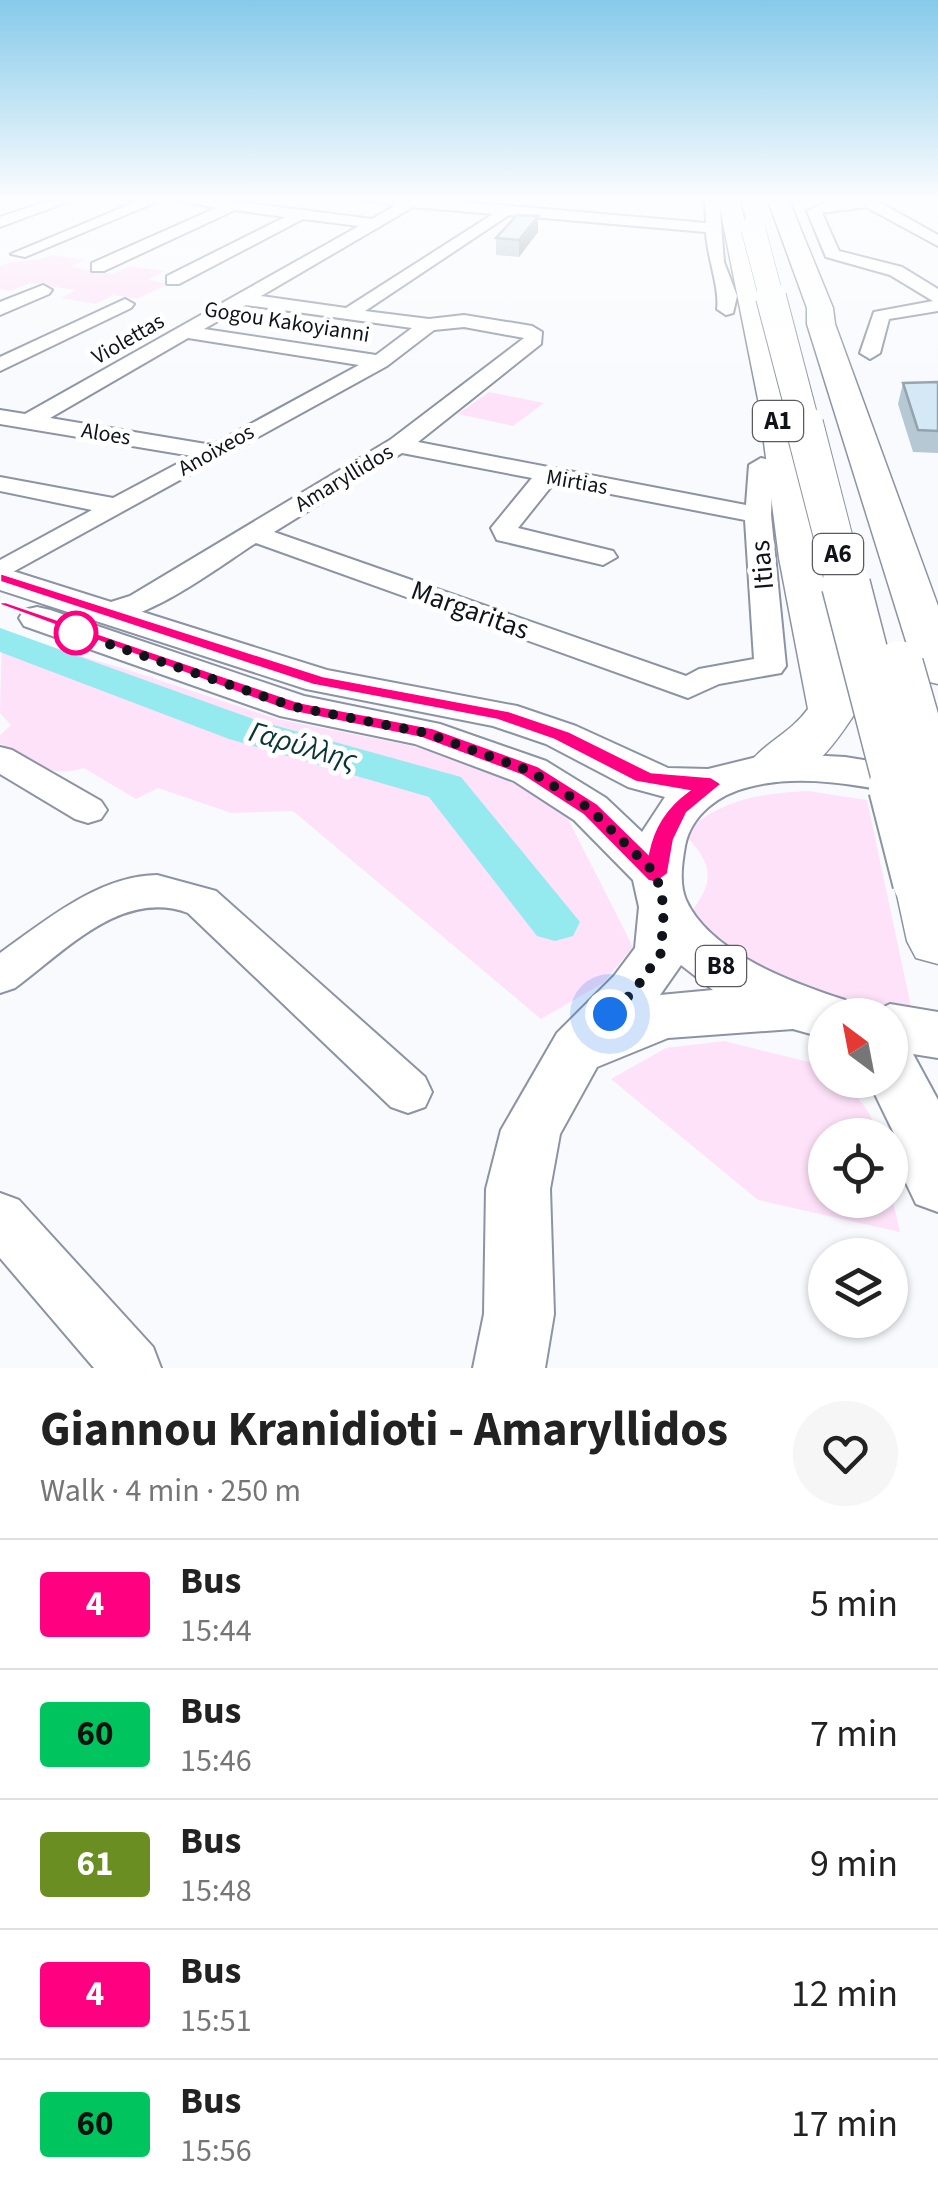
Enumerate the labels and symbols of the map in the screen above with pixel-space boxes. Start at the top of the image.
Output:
street label: Gogou Kakoyianni [202,293,372,351]
street label: Violettas [86,305,170,373]
road number: A1 [753,401,803,441]
street label: Aloes [79,414,133,454]
street label: Anoixeos [172,416,260,484]
street label: Amaryllidos [289,436,399,520]
street label: Mirtias [544,461,610,503]
road number: A6 [813,534,863,574]
street label: Itias [740,539,784,591]
street label: Margaritas [405,570,535,650]
unlabelled marker [55,612,97,654]
water label: Γαρύλλης [244,710,362,782]
road number: B8 [696,946,746,986]
your location [585,989,635,1039]
north arrow [808,998,908,1098]

